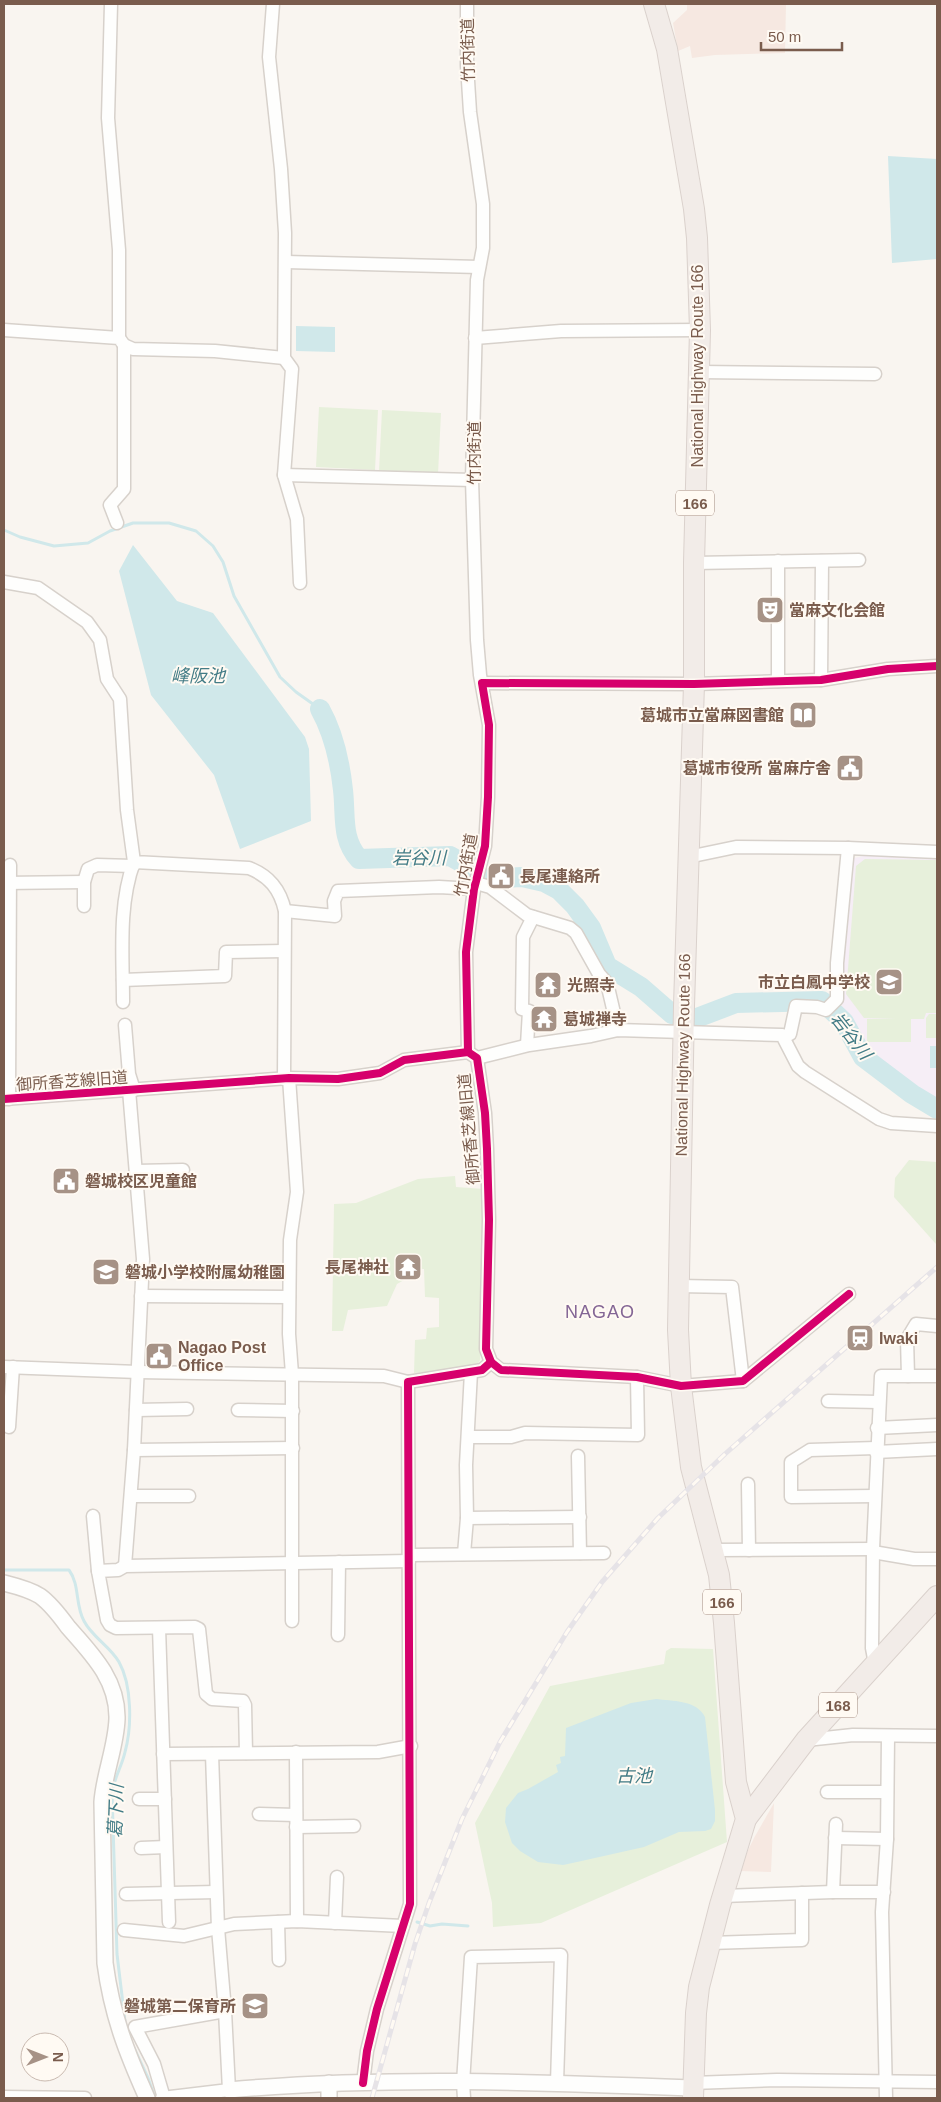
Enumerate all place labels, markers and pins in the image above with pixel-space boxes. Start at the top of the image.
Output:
theatre icon: 當麻文化会館 [755,595,785,625]
place label: 當麻文化会館 [789,602,885,619]
library icon: 葛城市立當麻図書館 [788,700,818,730]
place label: 葛城市立當麻図書館 [640,706,784,724]
public building icon: 葛城市役所 當麻庁舎 [835,753,865,783]
place label: 葛城市役所 當麻庁舎 [683,759,831,777]
public building icon: 長尾連絡所 [486,861,516,891]
place label: 長尾連絡所 [520,868,600,885]
school or university icon: 市立白鳳中学校 [874,967,904,997]
temple icon: 光照寺 [533,970,563,1000]
place label: 市立白鳳中学校 [758,974,870,991]
place label: 光照寺 [567,977,615,994]
temple icon: 葛城禅寺 [529,1004,559,1034]
place label: 葛城禅寺 [563,1010,627,1028]
public building icon: 磐城校区児童館 [51,1166,81,1196]
place label: 磐城校区児童館 [85,1172,197,1190]
temple icon: 長尾神社 [393,1252,423,1282]
school or university icon: 磐城小学校附属幼稚園 [91,1257,121,1287]
place label: 長尾神社 [325,1258,389,1276]
place label: 磐城小学校附属幼稚園 [125,1263,285,1281]
station icon: Iwaki [845,1323,875,1353]
place label: Iwaki [879,1330,918,1347]
place label: Nagao Post Office [178,1339,267,1374]
public building icon: Nagao Post Office [144,1341,174,1371]
school or university icon: 磐城第二保育所 [240,1991,270,2021]
place label: 磐城第二保育所 [124,1997,236,2015]

